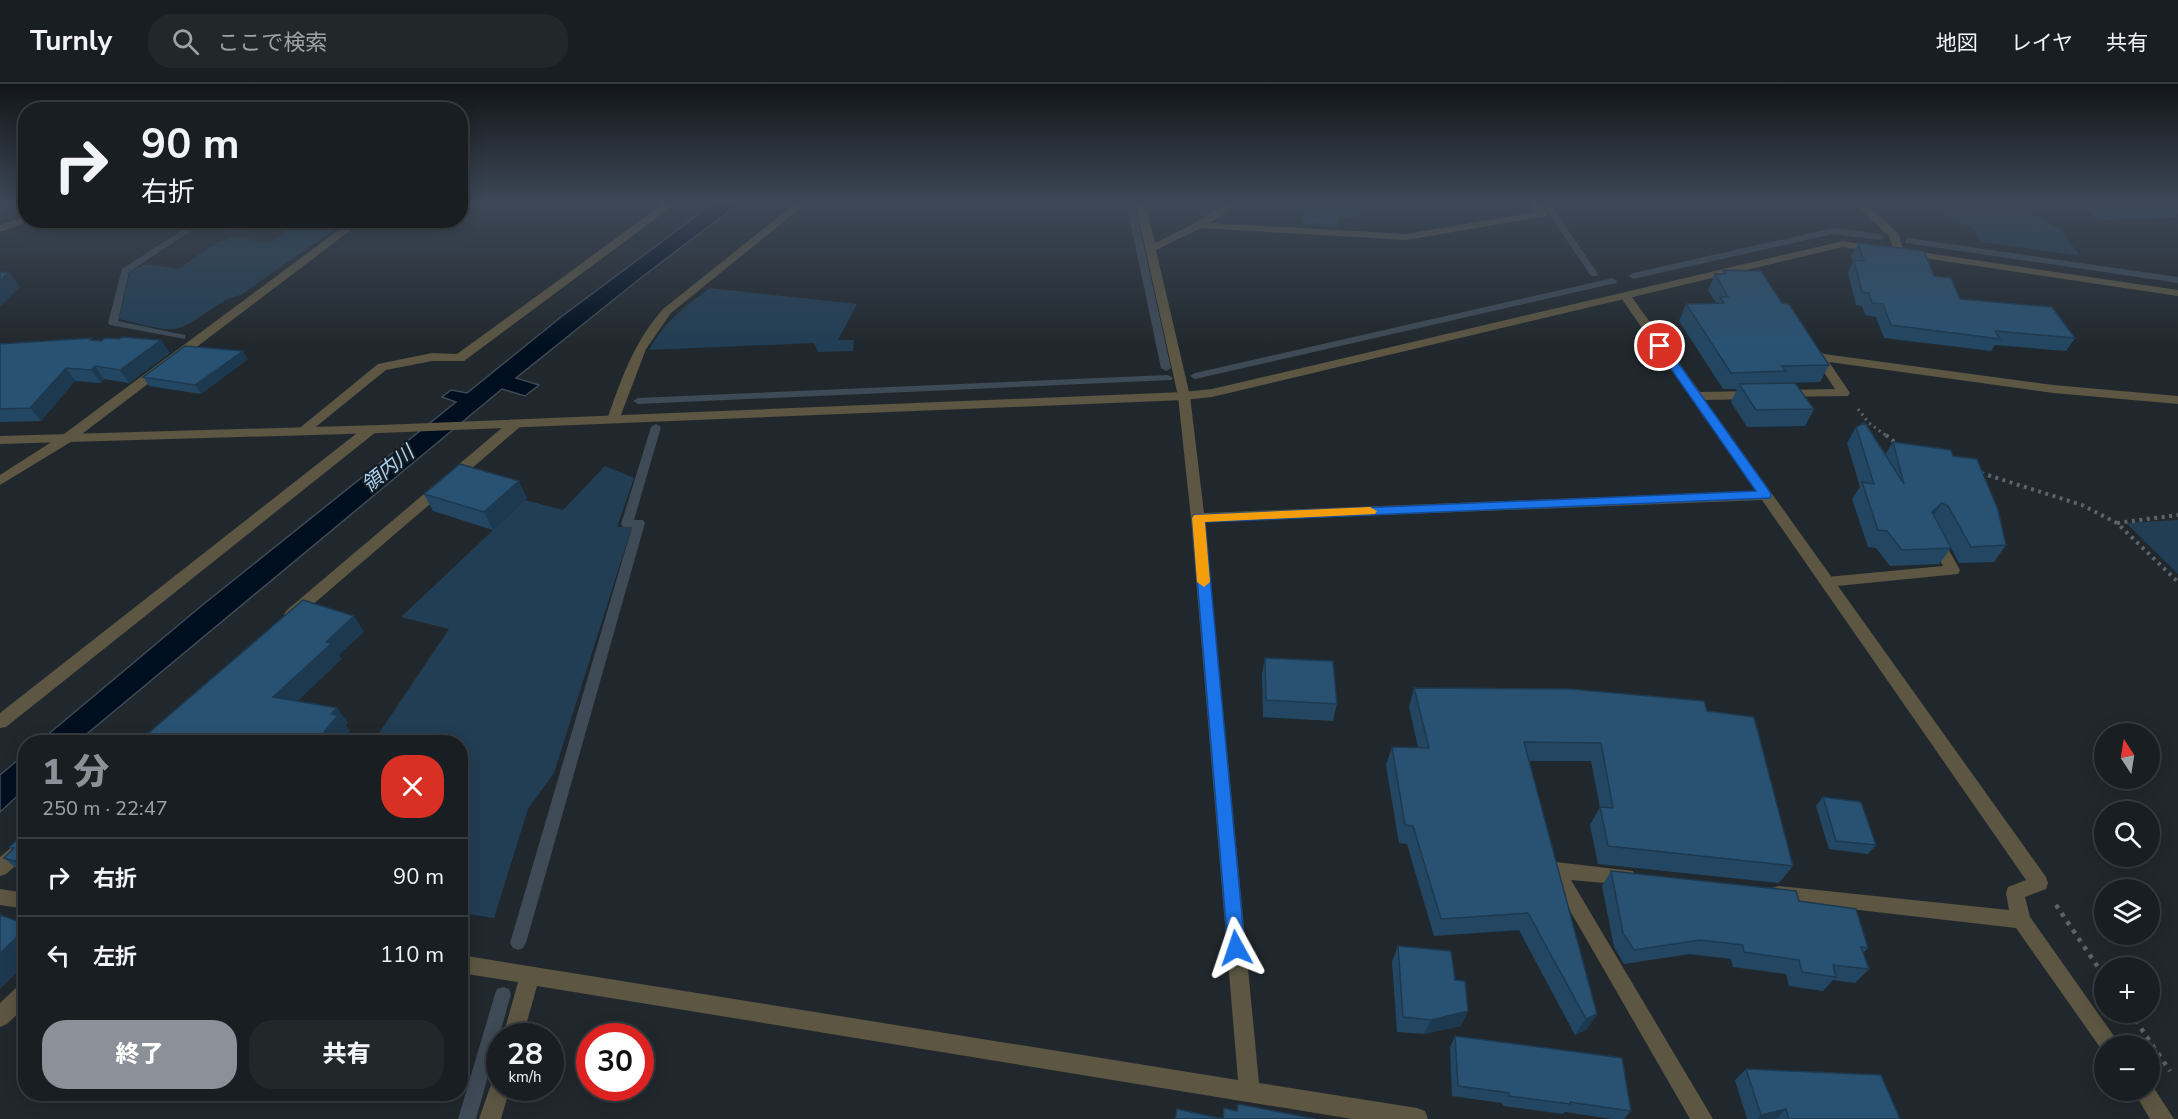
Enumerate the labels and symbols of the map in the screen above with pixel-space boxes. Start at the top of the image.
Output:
pin [1634,320,1685,371]
water label: 領内川 [356,438,421,498]
north arrow [2094,723,2160,789]
position arrow [1204,916,1268,980]
speed limit sign: 30 [576,1023,654,1101]

